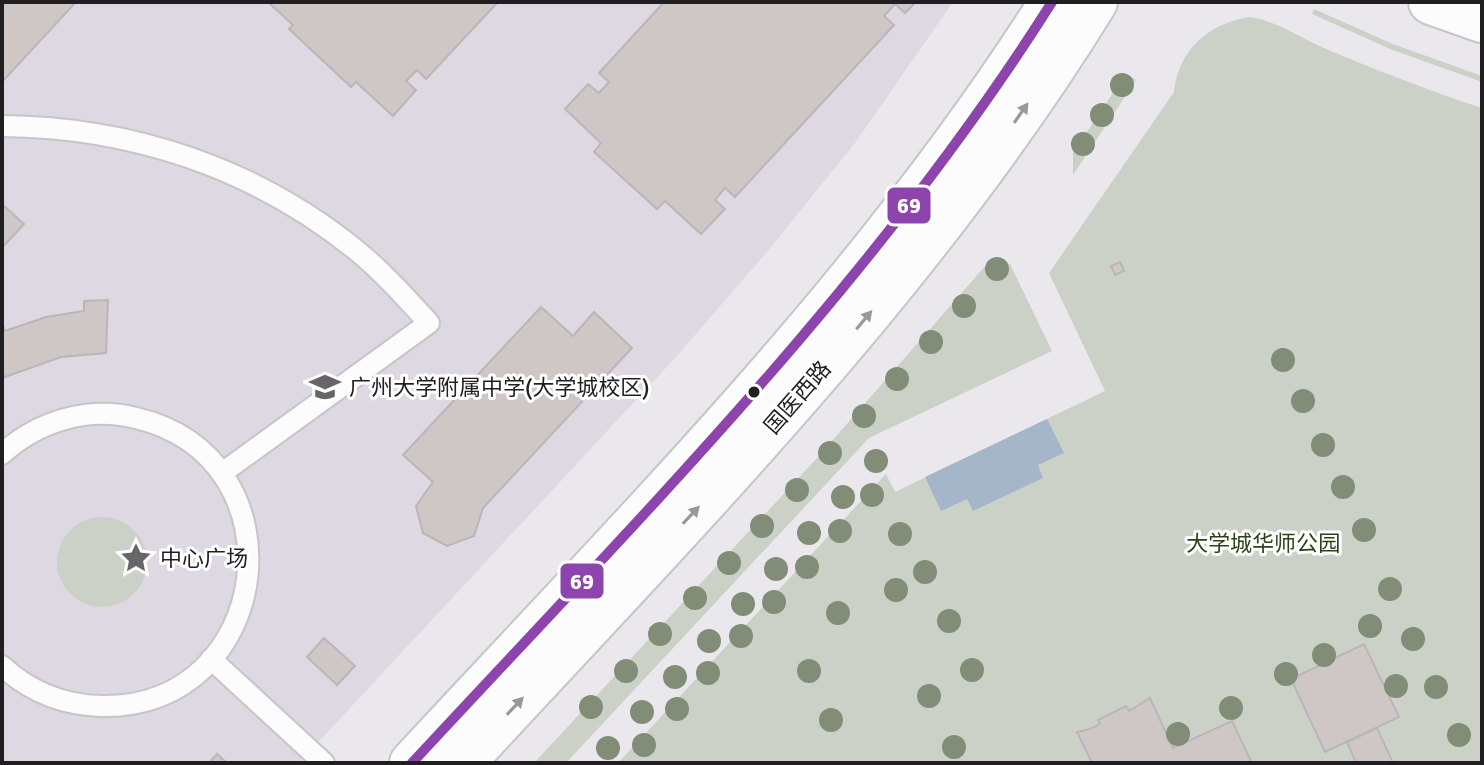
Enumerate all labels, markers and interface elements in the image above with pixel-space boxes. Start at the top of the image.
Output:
one-way arrow [1013,102,1029,124]
line badge: 69 [886,186,932,225]
text: 69 [897,192,921,219]
one-way arrow [855,311,872,331]
street label: 国医西路 [758,355,836,439]
school or university icon: 广州大学附属中学(大学城校区) [308,370,342,404]
place label: 广州大学附属中学(大学城校区) [349,374,650,401]
unlabelled marker [746,384,762,400]
one-way arrow [682,505,700,524]
park label: 大学城华师公园 [1186,530,1340,557]
place icon: 中心广场 [119,541,153,575]
place label: 中心广场 [160,545,248,572]
line badge: 69 [559,562,605,600]
text: 69 [570,568,594,595]
one-way arrow [506,696,524,715]

